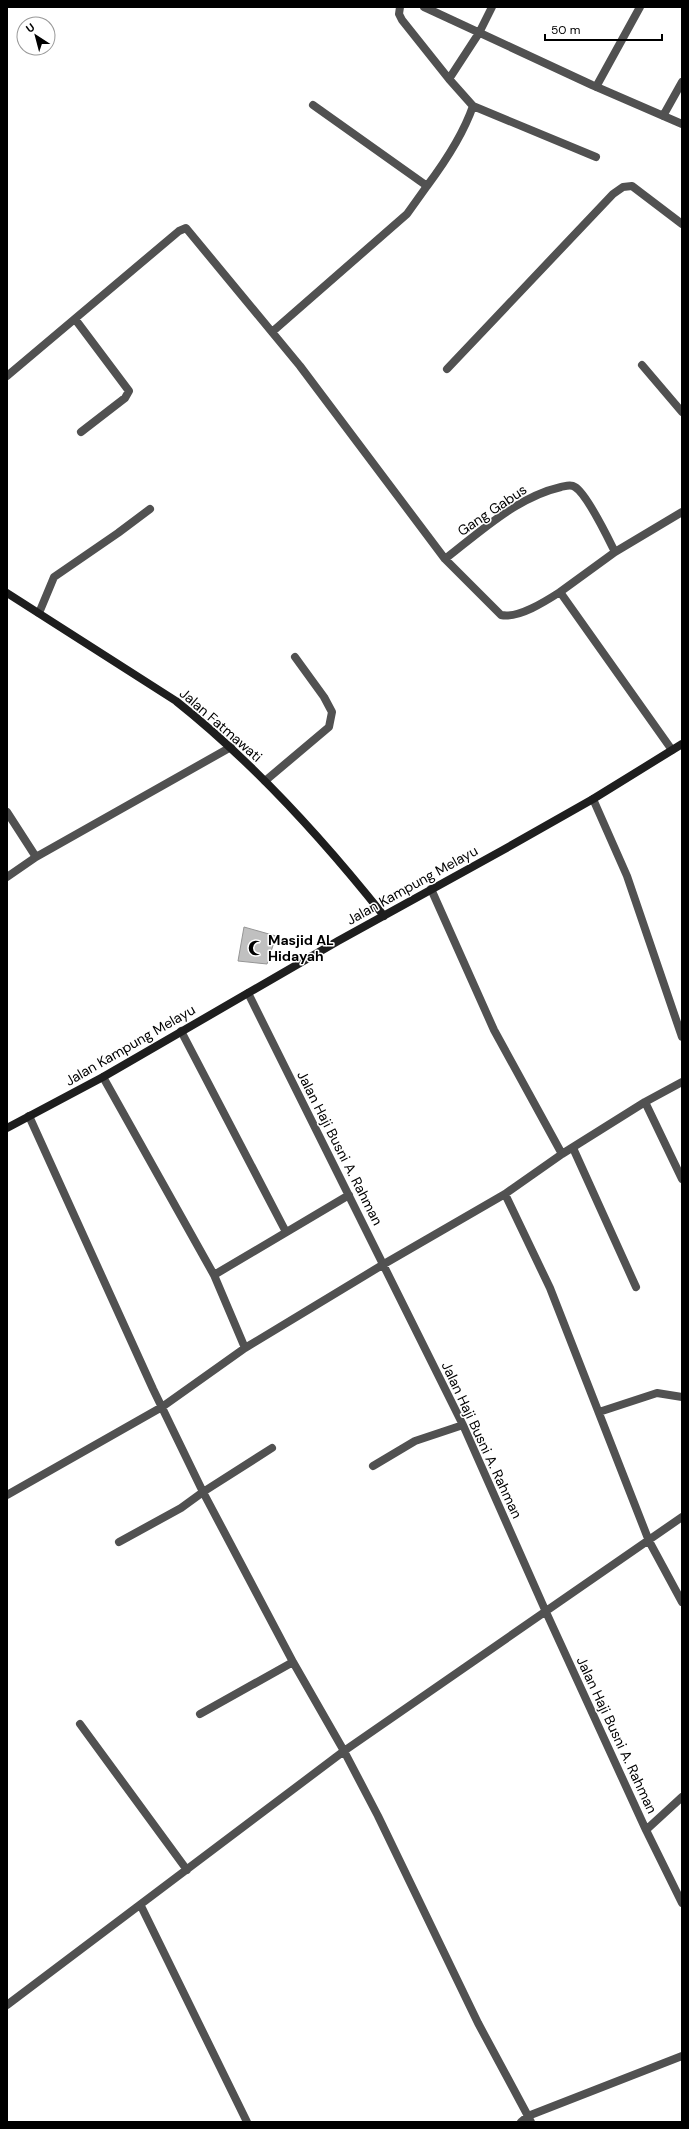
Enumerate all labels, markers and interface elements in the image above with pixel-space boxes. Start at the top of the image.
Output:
north arrow [16,16,56,56]
scale bar [545,16,662,42]
text: U [23,20,37,36]
text: 50 m [551,22,580,38]
street label: Gang Gabus [454,480,530,540]
street label: Jalan Fatmawati [176,684,266,766]
street label: Jalan Kampung Melayu [343,841,481,929]
place label: Masjid AL Hidayah [268,931,334,965]
mosque icon: Masjid AL Hidayah [247,939,265,957]
street label: Jalan Kampung Melayu [62,1000,198,1090]
street label: Jalan Haji Busni A. Rahman [293,1068,387,1228]
street label: Jalan Haji Busni A. Rahman [438,1359,526,1521]
street label: Jalan Haji Busni A. Rahman [573,1654,661,1816]

